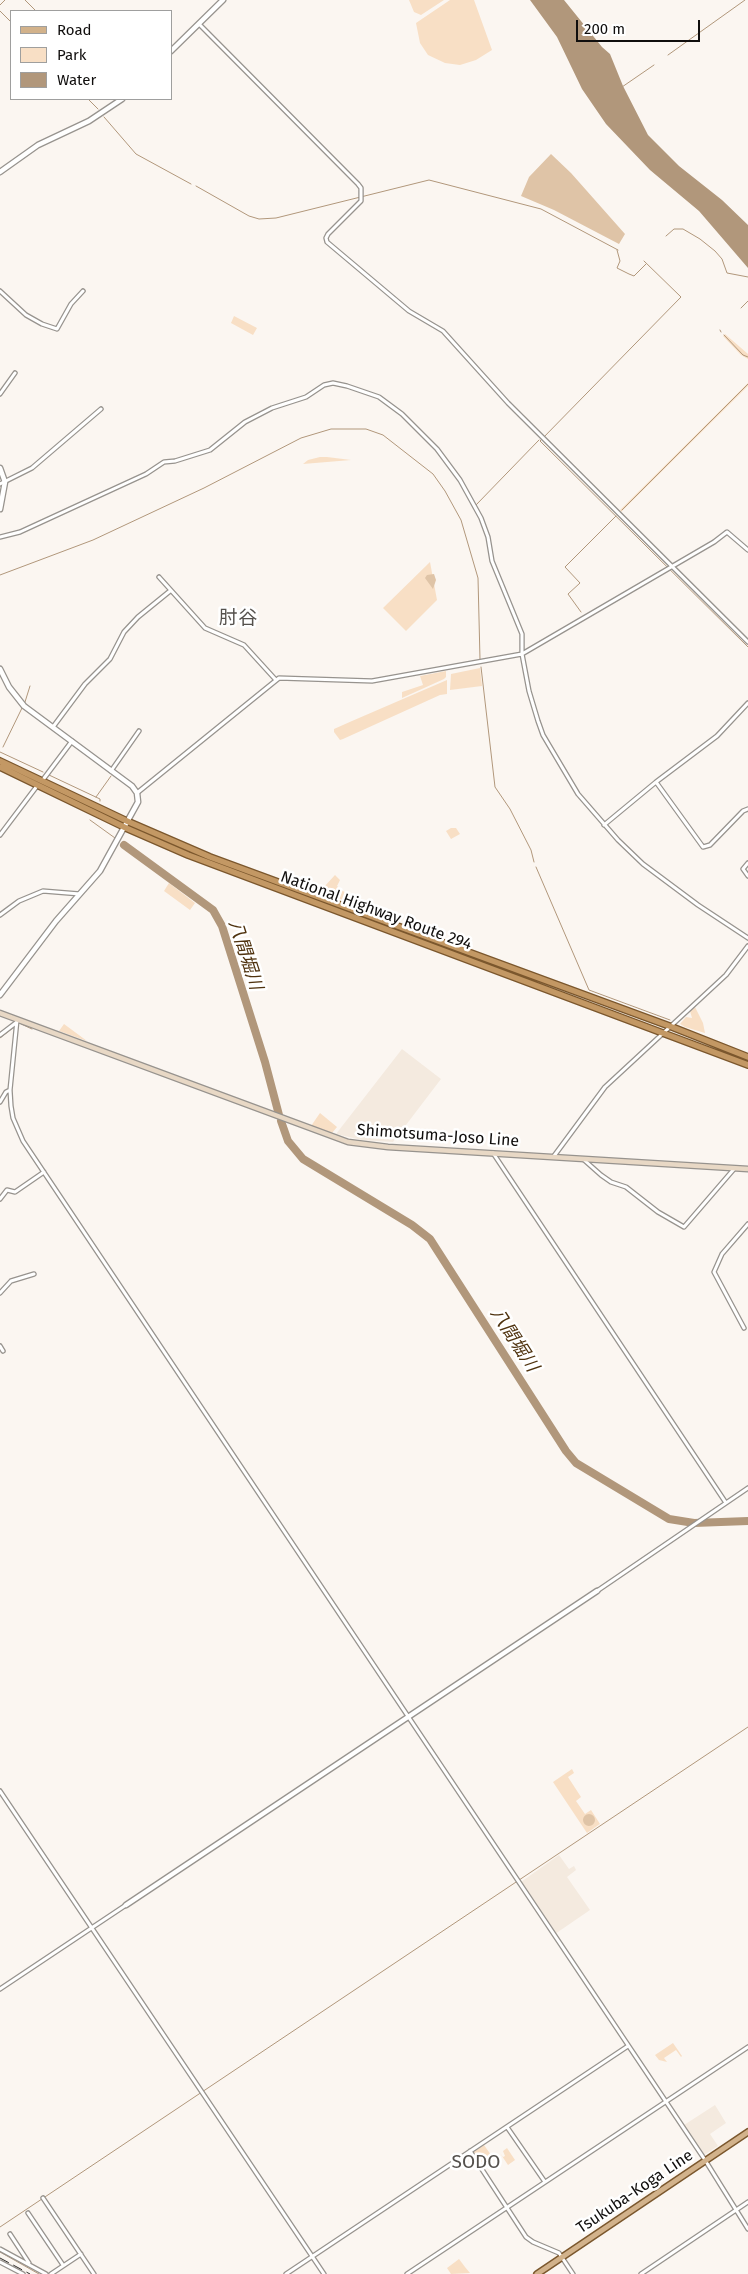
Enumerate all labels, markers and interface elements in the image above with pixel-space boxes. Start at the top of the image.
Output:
legend [10,10,172,100]
scale bar [578,10,702,42]
text: 200 m [584,20,625,38]
text: Road [57,21,92,39]
text: Park [57,46,87,64]
text: Water [57,71,96,89]
district label: 肘谷 [219,608,257,630]
street label: National Highway Route 294 [278,867,474,955]
water label: 八間堀川 [224,917,266,993]
street label: Shimotsuma-Joso Line [356,1121,520,1151]
water label: 八間堀川 [485,1304,543,1376]
street label: Tsukuba-Koga Line [573,2146,697,2238]
district label: SODO [449,2152,503,2174]

